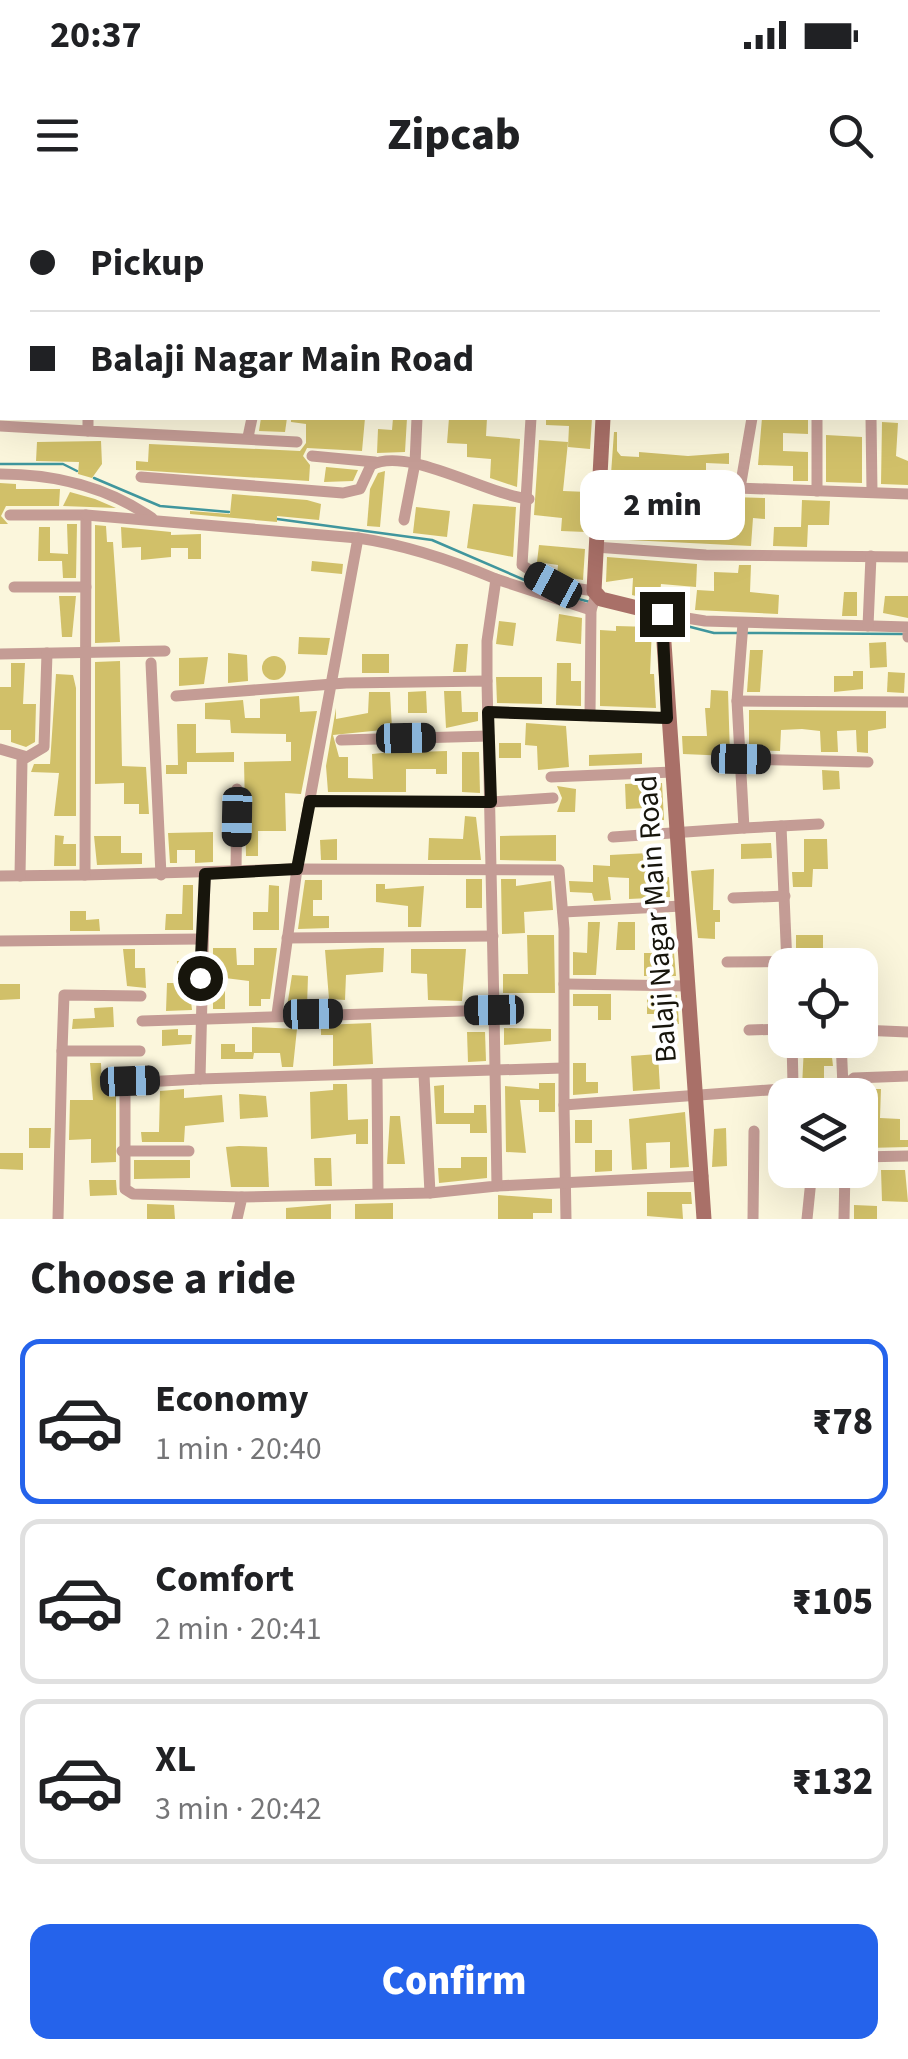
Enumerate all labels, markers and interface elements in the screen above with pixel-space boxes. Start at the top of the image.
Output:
text: 20:37 [50,8,142,62]
text: Zipcab [387,103,521,167]
icon: menu [30,108,85,163]
icon: search [823,108,878,163]
text: Pickup [90,236,204,290]
text: Balaji Nagar Main Road [90,332,474,386]
callout: 2 min [580,469,744,539]
text: 2 min [623,482,702,528]
car [519,558,587,612]
route end [640,592,685,637]
car [376,722,436,754]
car [711,743,771,775]
street label: Balaji Nagar Main Road [625,774,688,1064]
car [221,787,253,847]
map controls [768,948,878,1188]
button: locate [768,948,878,1058]
route start [178,956,223,1001]
car [464,994,524,1026]
car [283,998,343,1030]
car [99,1065,161,1097]
button: layers [768,1078,878,1188]
text: Choose a ride [30,1247,296,1311]
text: Economy [155,1372,308,1426]
icon: car [35,1377,125,1467]
text: ₹78 [812,1395,873,1449]
text: 1 min · 20:40 [155,1426,322,1472]
text: Comfort [155,1552,294,1606]
icon: car [35,1557,125,1647]
text: ₹105 [792,1575,873,1629]
text: 2 min · 20:41 [155,1606,322,1652]
text: XL [155,1732,196,1786]
icon: car [35,1737,125,1827]
text: ₹132 [792,1755,873,1809]
text: 3 min · 20:42 [155,1786,322,1832]
button: Confirm [30,1924,878,2039]

